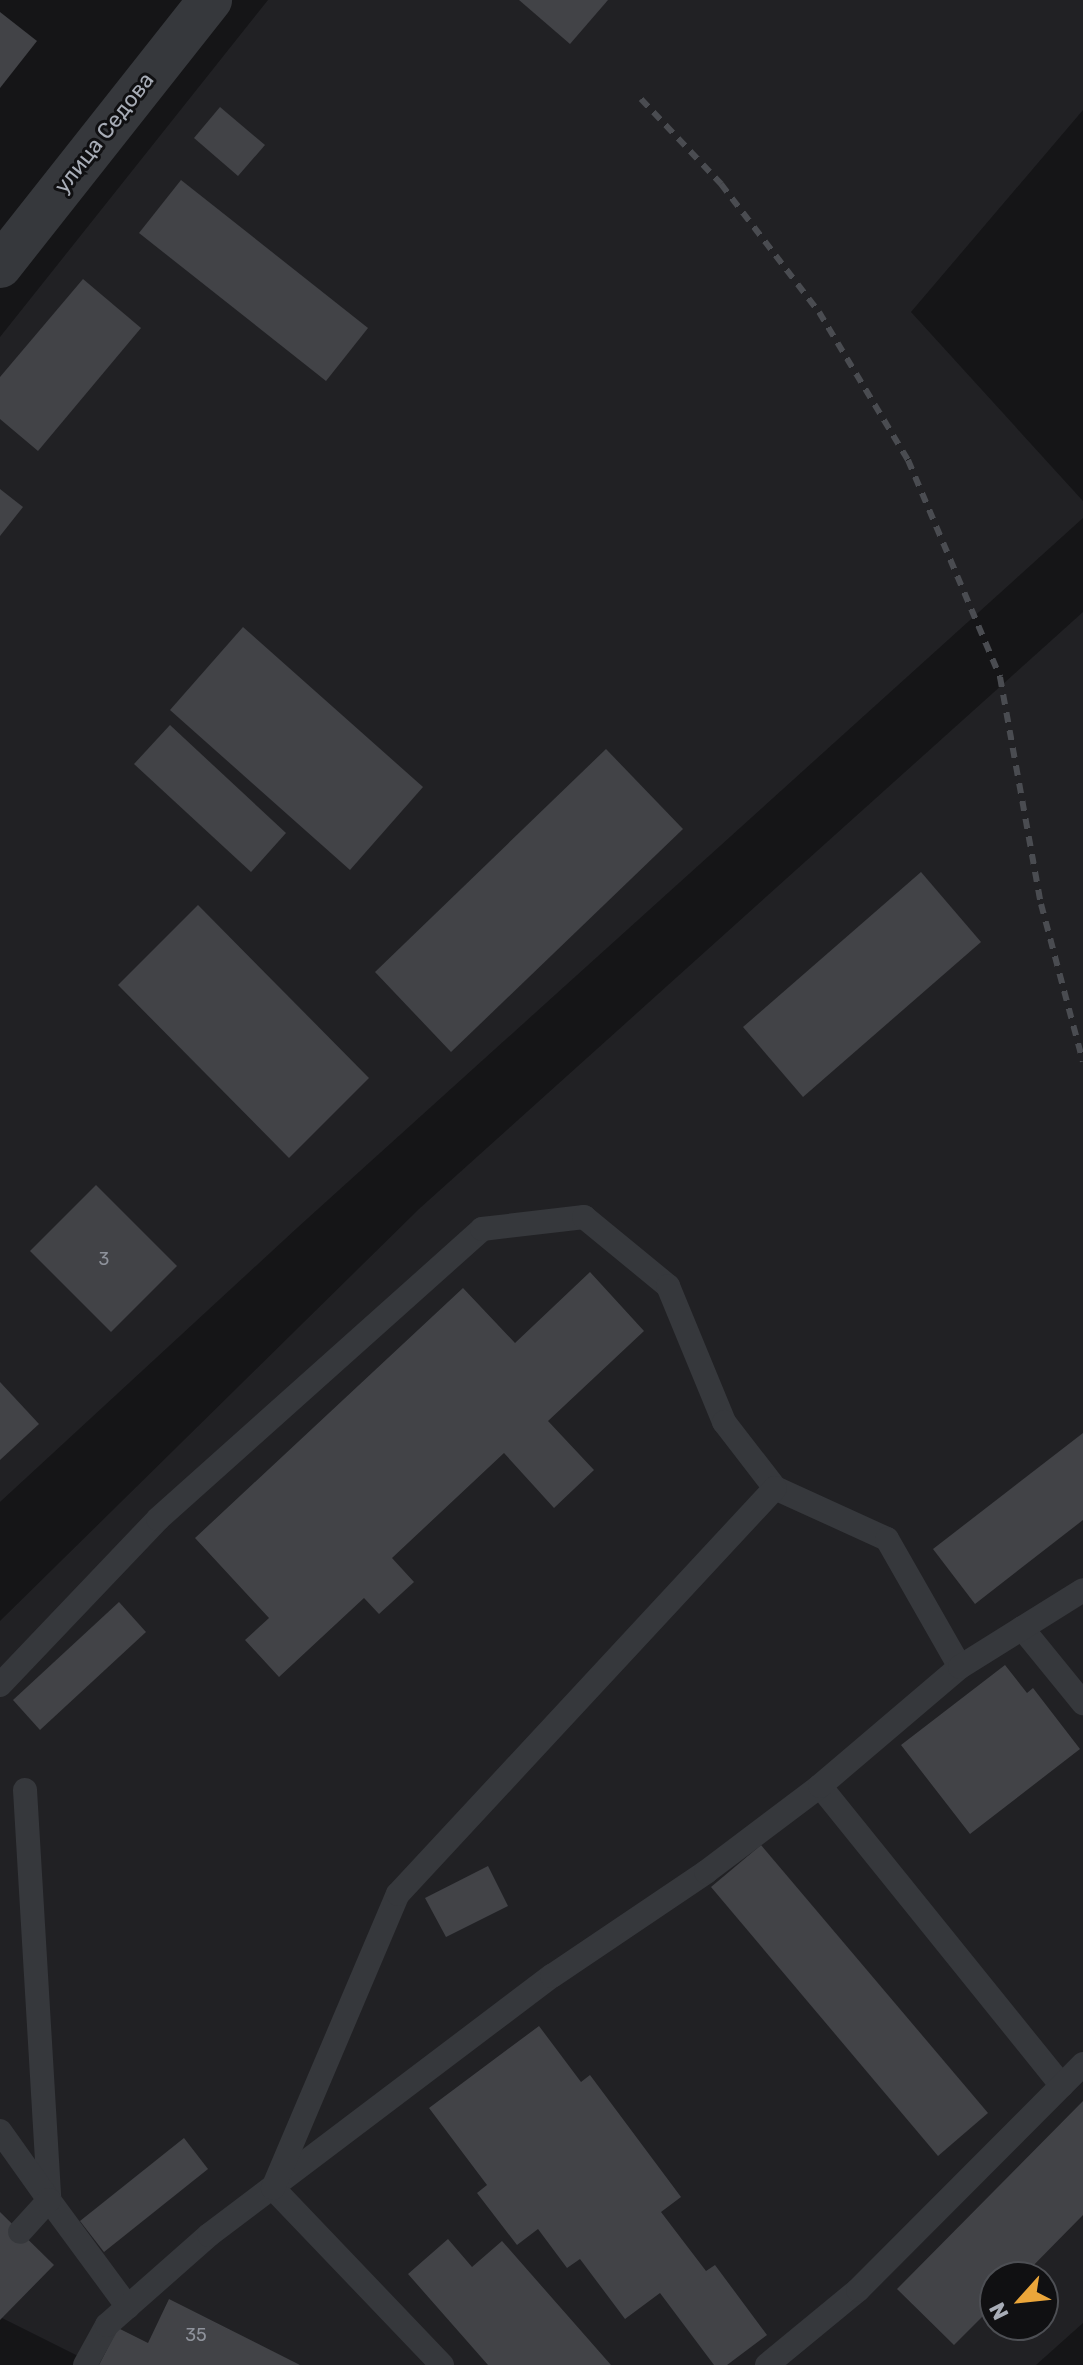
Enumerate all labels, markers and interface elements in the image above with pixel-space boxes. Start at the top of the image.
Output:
street label: улица Седова [49,67,159,199]
house number: 3 [99,1248,109,1270]
north arrow [979,2261,1059,2341]
text: N [983,2298,1015,2324]
house number: 35 [185,2324,207,2346]

